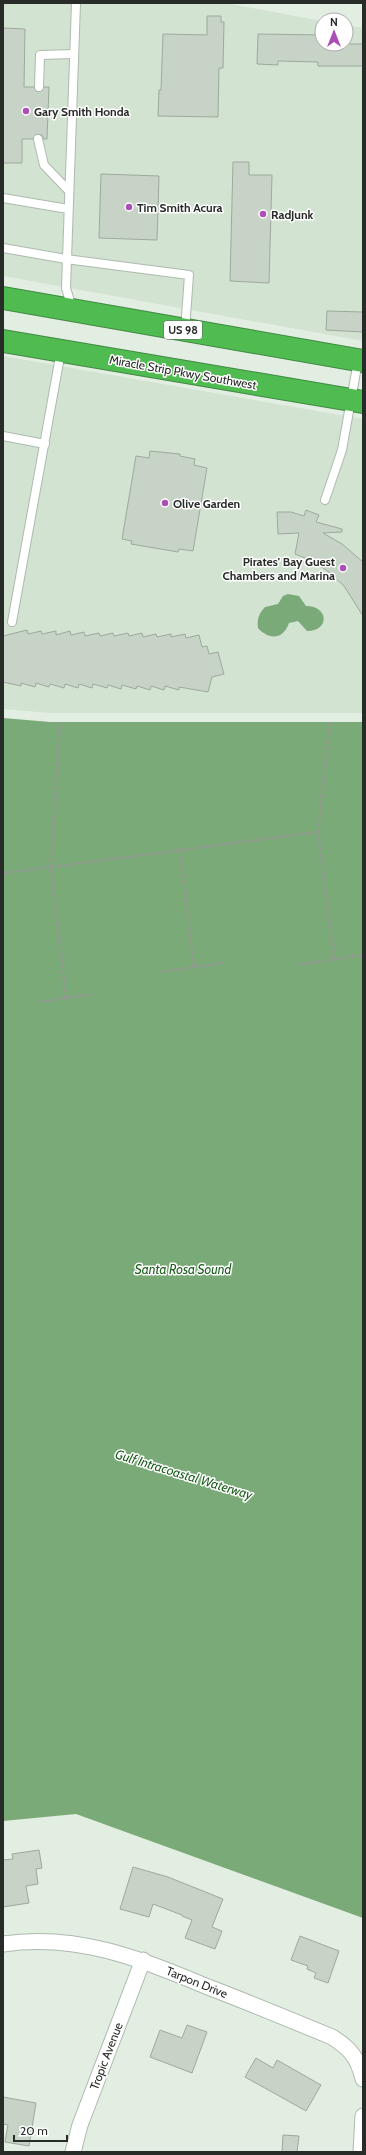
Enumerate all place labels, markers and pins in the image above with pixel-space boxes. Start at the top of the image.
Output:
place label: Gary Smith Honda [34,104,130,119]
marker: Gary Smith Honda [21,106,31,116]
place label: Tim Smith Acura [137,200,223,215]
marker: Tim Smith Acura [124,202,134,212]
place label: RadJunk [271,207,314,222]
marker: RadJunk [258,209,268,219]
place label: Olive Garden [173,496,240,511]
marker: Olive Garden [160,498,170,508]
place label: Pirates' Bay Guest Chambers and Marina [222,554,335,583]
marker: Pirates' Bay Guest Chambers and Marina [338,563,348,573]

